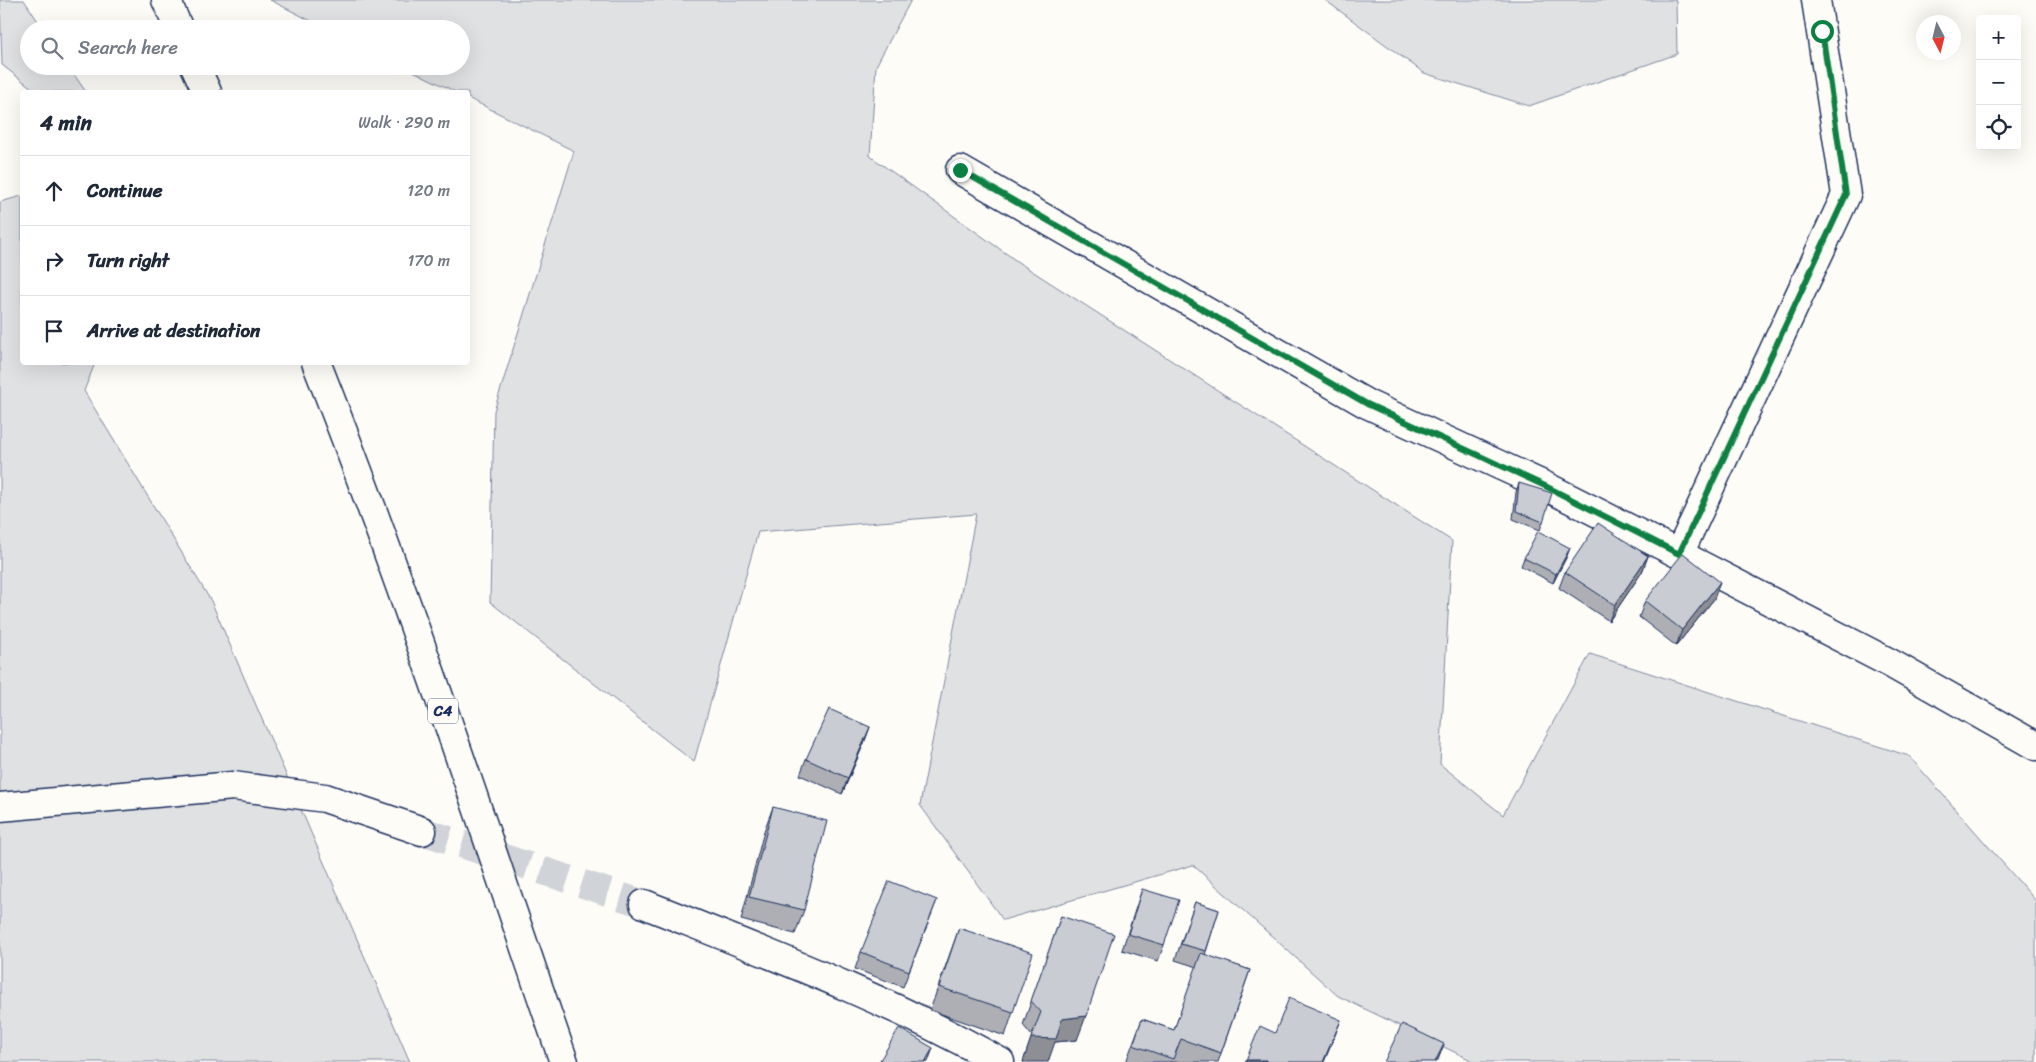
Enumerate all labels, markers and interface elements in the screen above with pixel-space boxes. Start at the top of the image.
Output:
north arrow [1916,15,1961,60]
map controls [1976,15,2021,150]
button: + [1976,15,2021,60]
search box [20,20,470,75]
route start [1811,20,1834,43]
text: Search here [78,31,178,64]
icon: search [38,34,66,62]
button: − [1976,60,2021,105]
text: 4 min [40,104,92,142]
button: locate [1976,105,2021,150]
text: Walk · 290 m [358,108,450,137]
route end [949,159,972,182]
text: Continue [87,174,163,207]
text: 120 m [407,176,450,205]
icon: ahead [40,177,68,205]
text: Turn right [87,244,169,277]
text: 170 m [407,246,450,275]
icon: right [40,247,68,275]
text: Arrive at destination [87,314,260,347]
icon: arrive [40,317,68,345]
road number: C4 [428,698,458,724]

